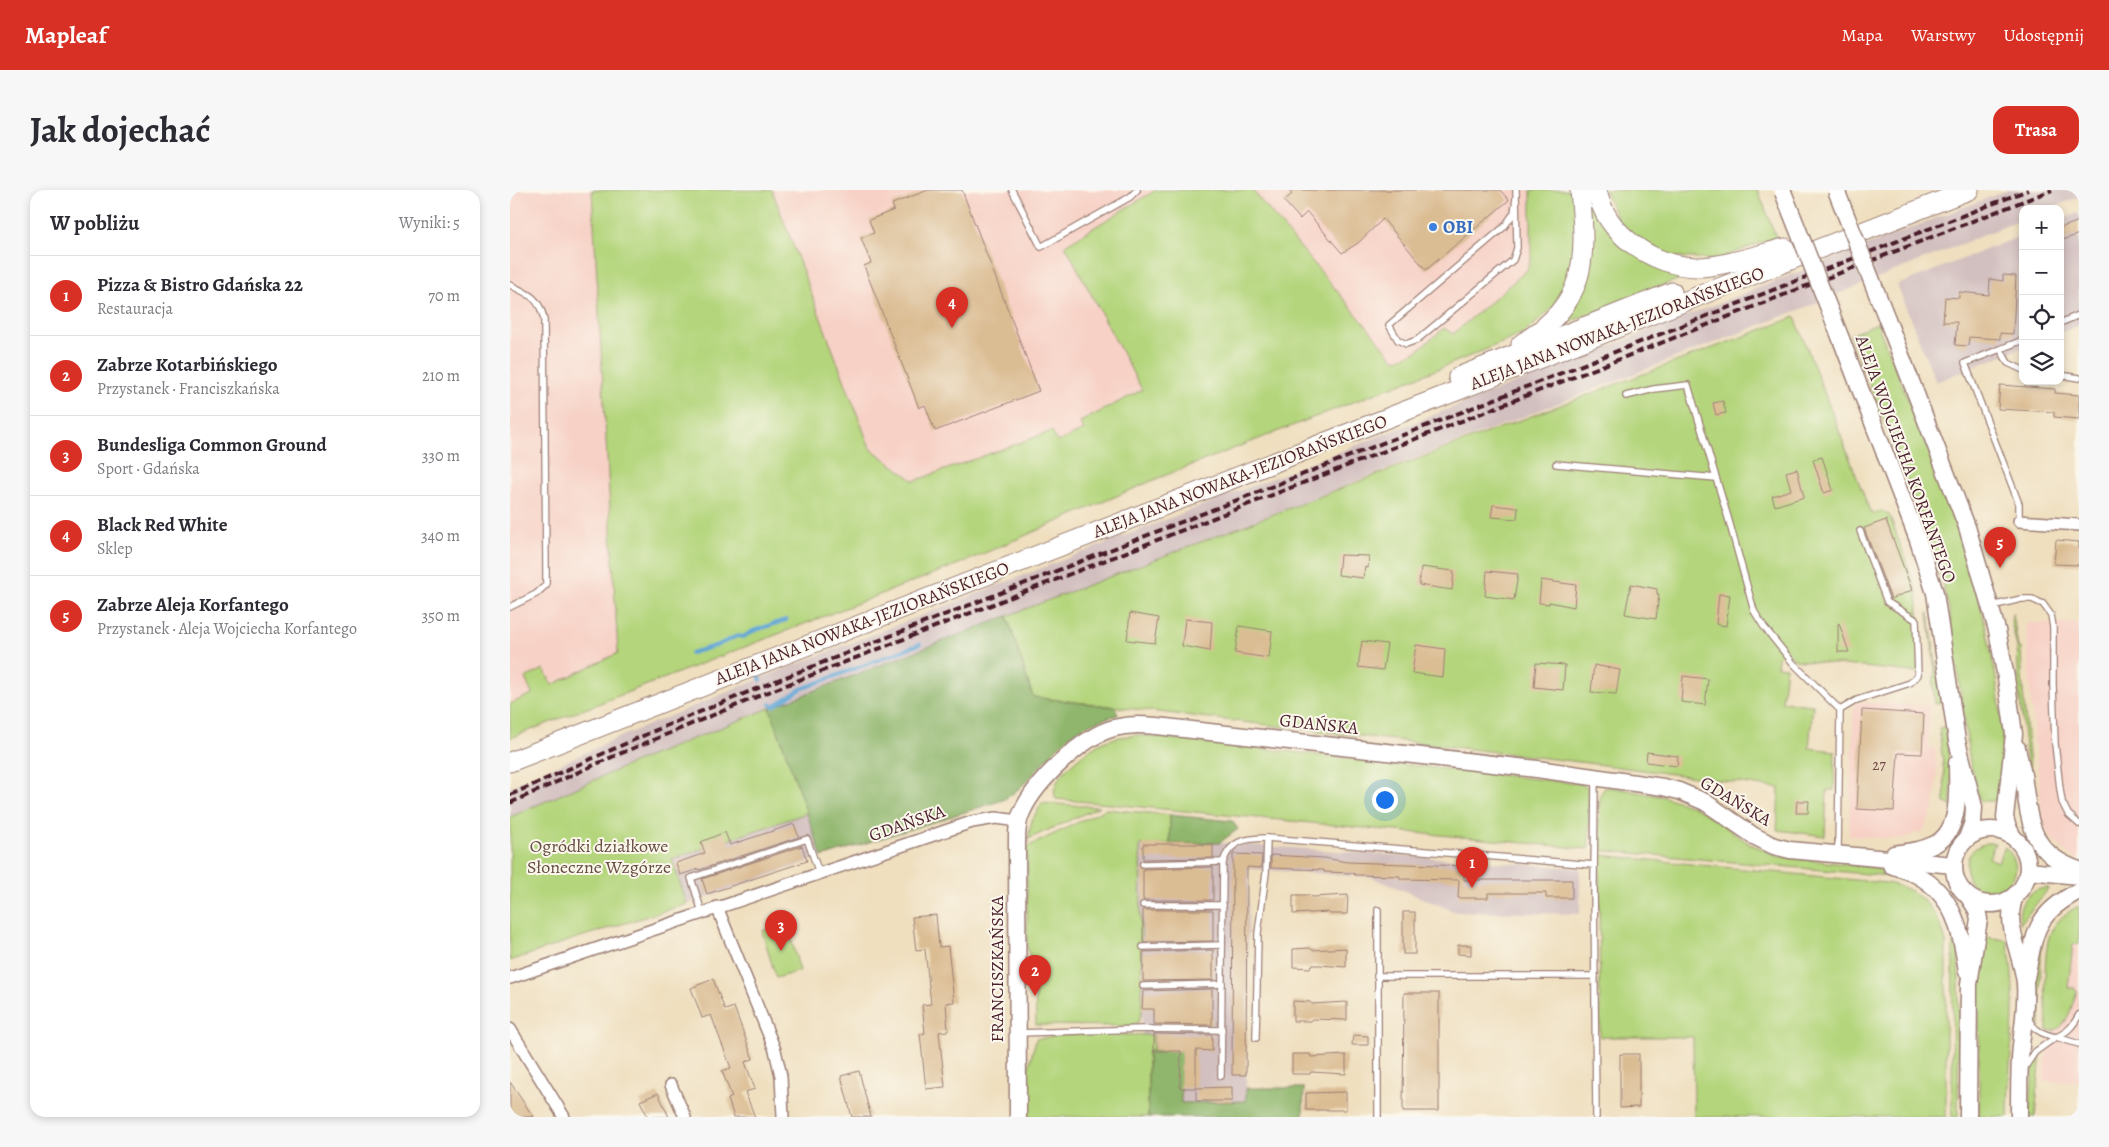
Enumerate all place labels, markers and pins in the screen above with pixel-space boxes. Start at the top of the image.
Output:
place label: OBI [1443,215,1473,239]
marker: OBI [1427,221,1439,233]
pin: 4 [936,287,968,328]
pin: 5 [1984,527,2016,568]
pin: 1 [1456,847,1488,888]
pin: 3 [765,910,797,951]
pin: 2 [1019,955,1051,996]

